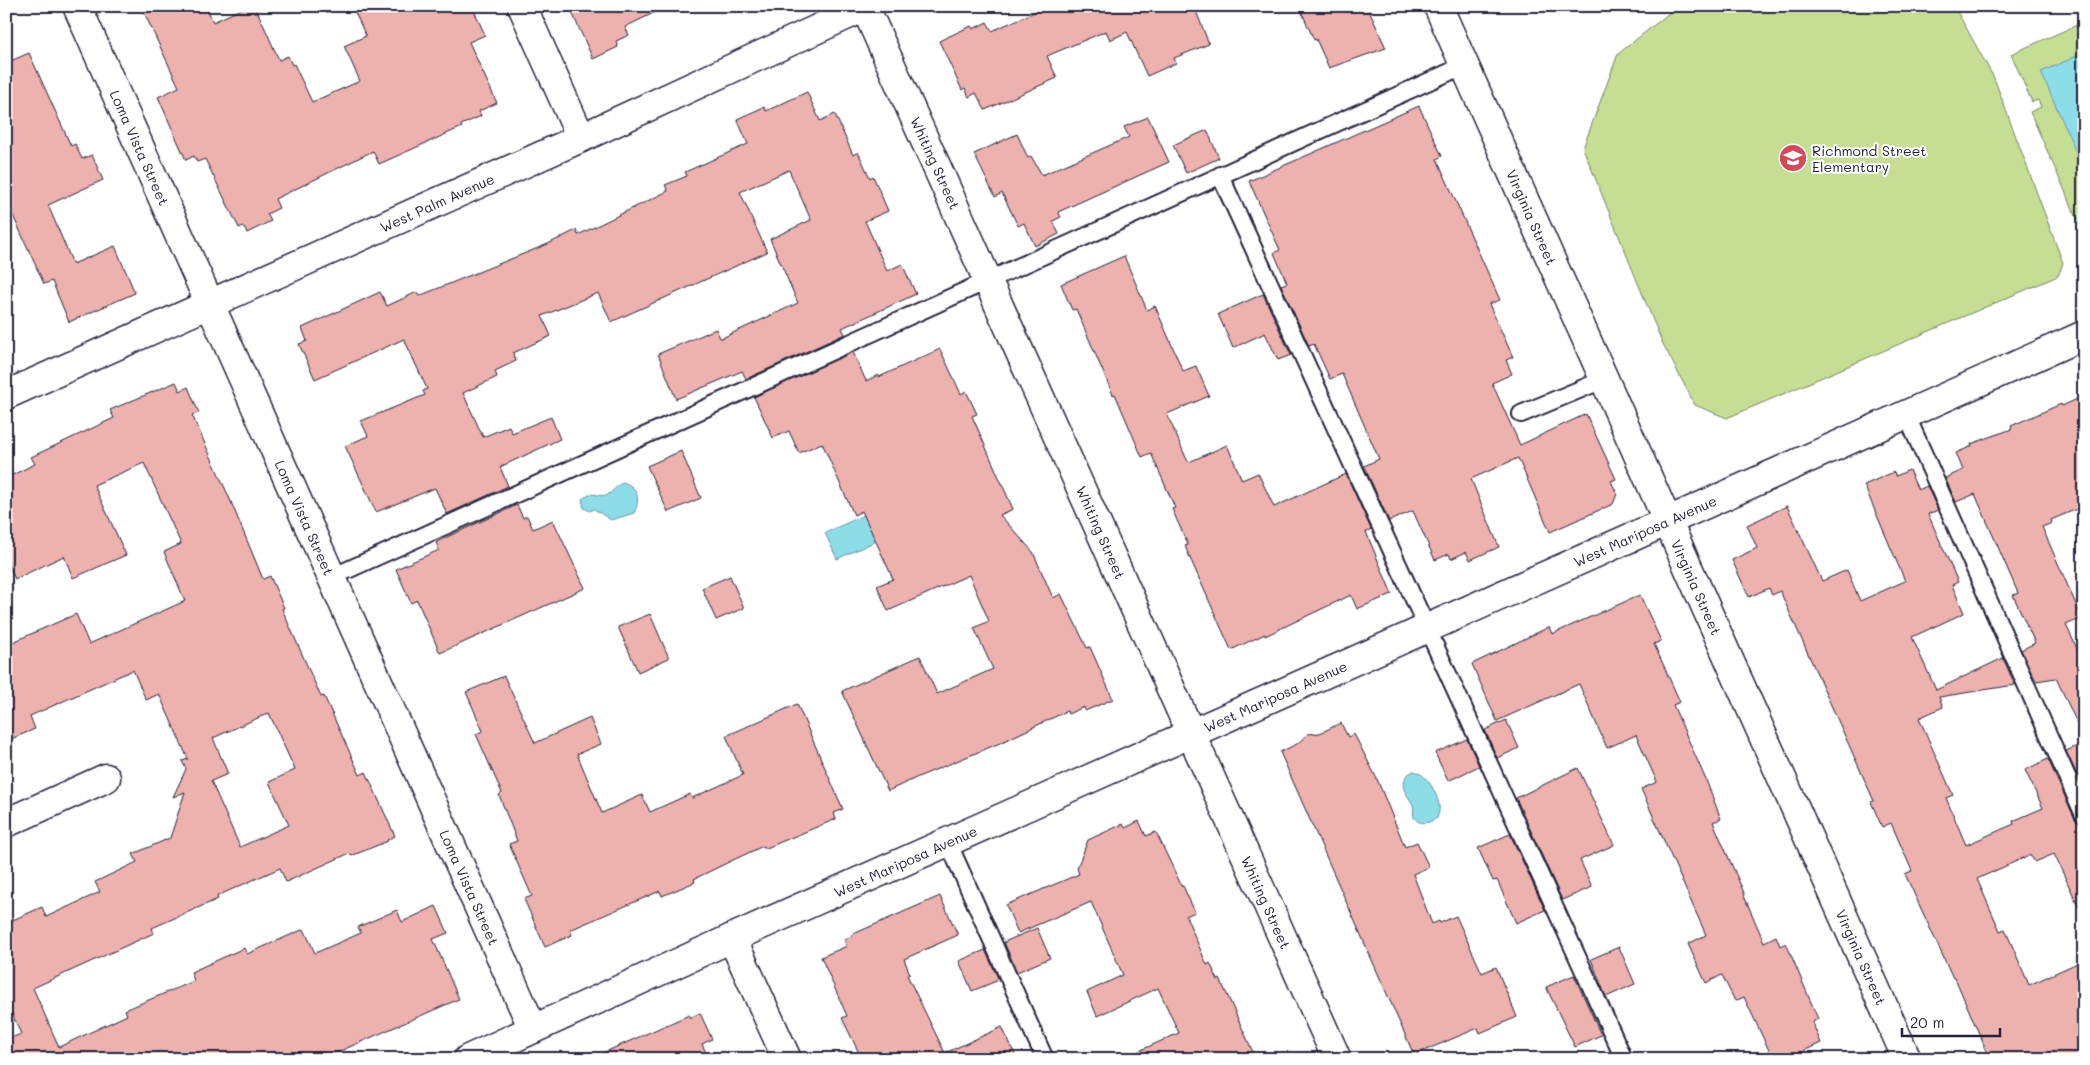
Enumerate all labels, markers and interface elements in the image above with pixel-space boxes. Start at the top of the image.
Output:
street label: Loma Vista Street [106,87,174,208]
street label: Whiting Street [906,113,965,212]
place label: Richmond Street Elementary [1812,141,1927,176]
school or university icon: Richmond Street Elementary [1778,143,1808,173]
street label: Virginia Street [1502,166,1562,268]
street label: West Palm Avenue [377,169,497,236]
street label: Loma Vista Street [271,457,339,578]
street label: Whiting Street [1072,483,1130,582]
street label: West Mariposa Avenue [1570,491,1720,571]
street label: Virginia Street [1667,536,1726,638]
street label: West Mariposa Avenue [1200,656,1350,736]
street label: West Mariposa Avenue [830,821,980,901]
street label: Loma Vista Street [436,827,504,948]
street label: Whiting Street [1237,853,1296,952]
street label: Virginia Street [1832,906,1891,1008]
scale bar [1902,1005,2000,1037]
text: 20 m [1910,1012,1944,1032]

